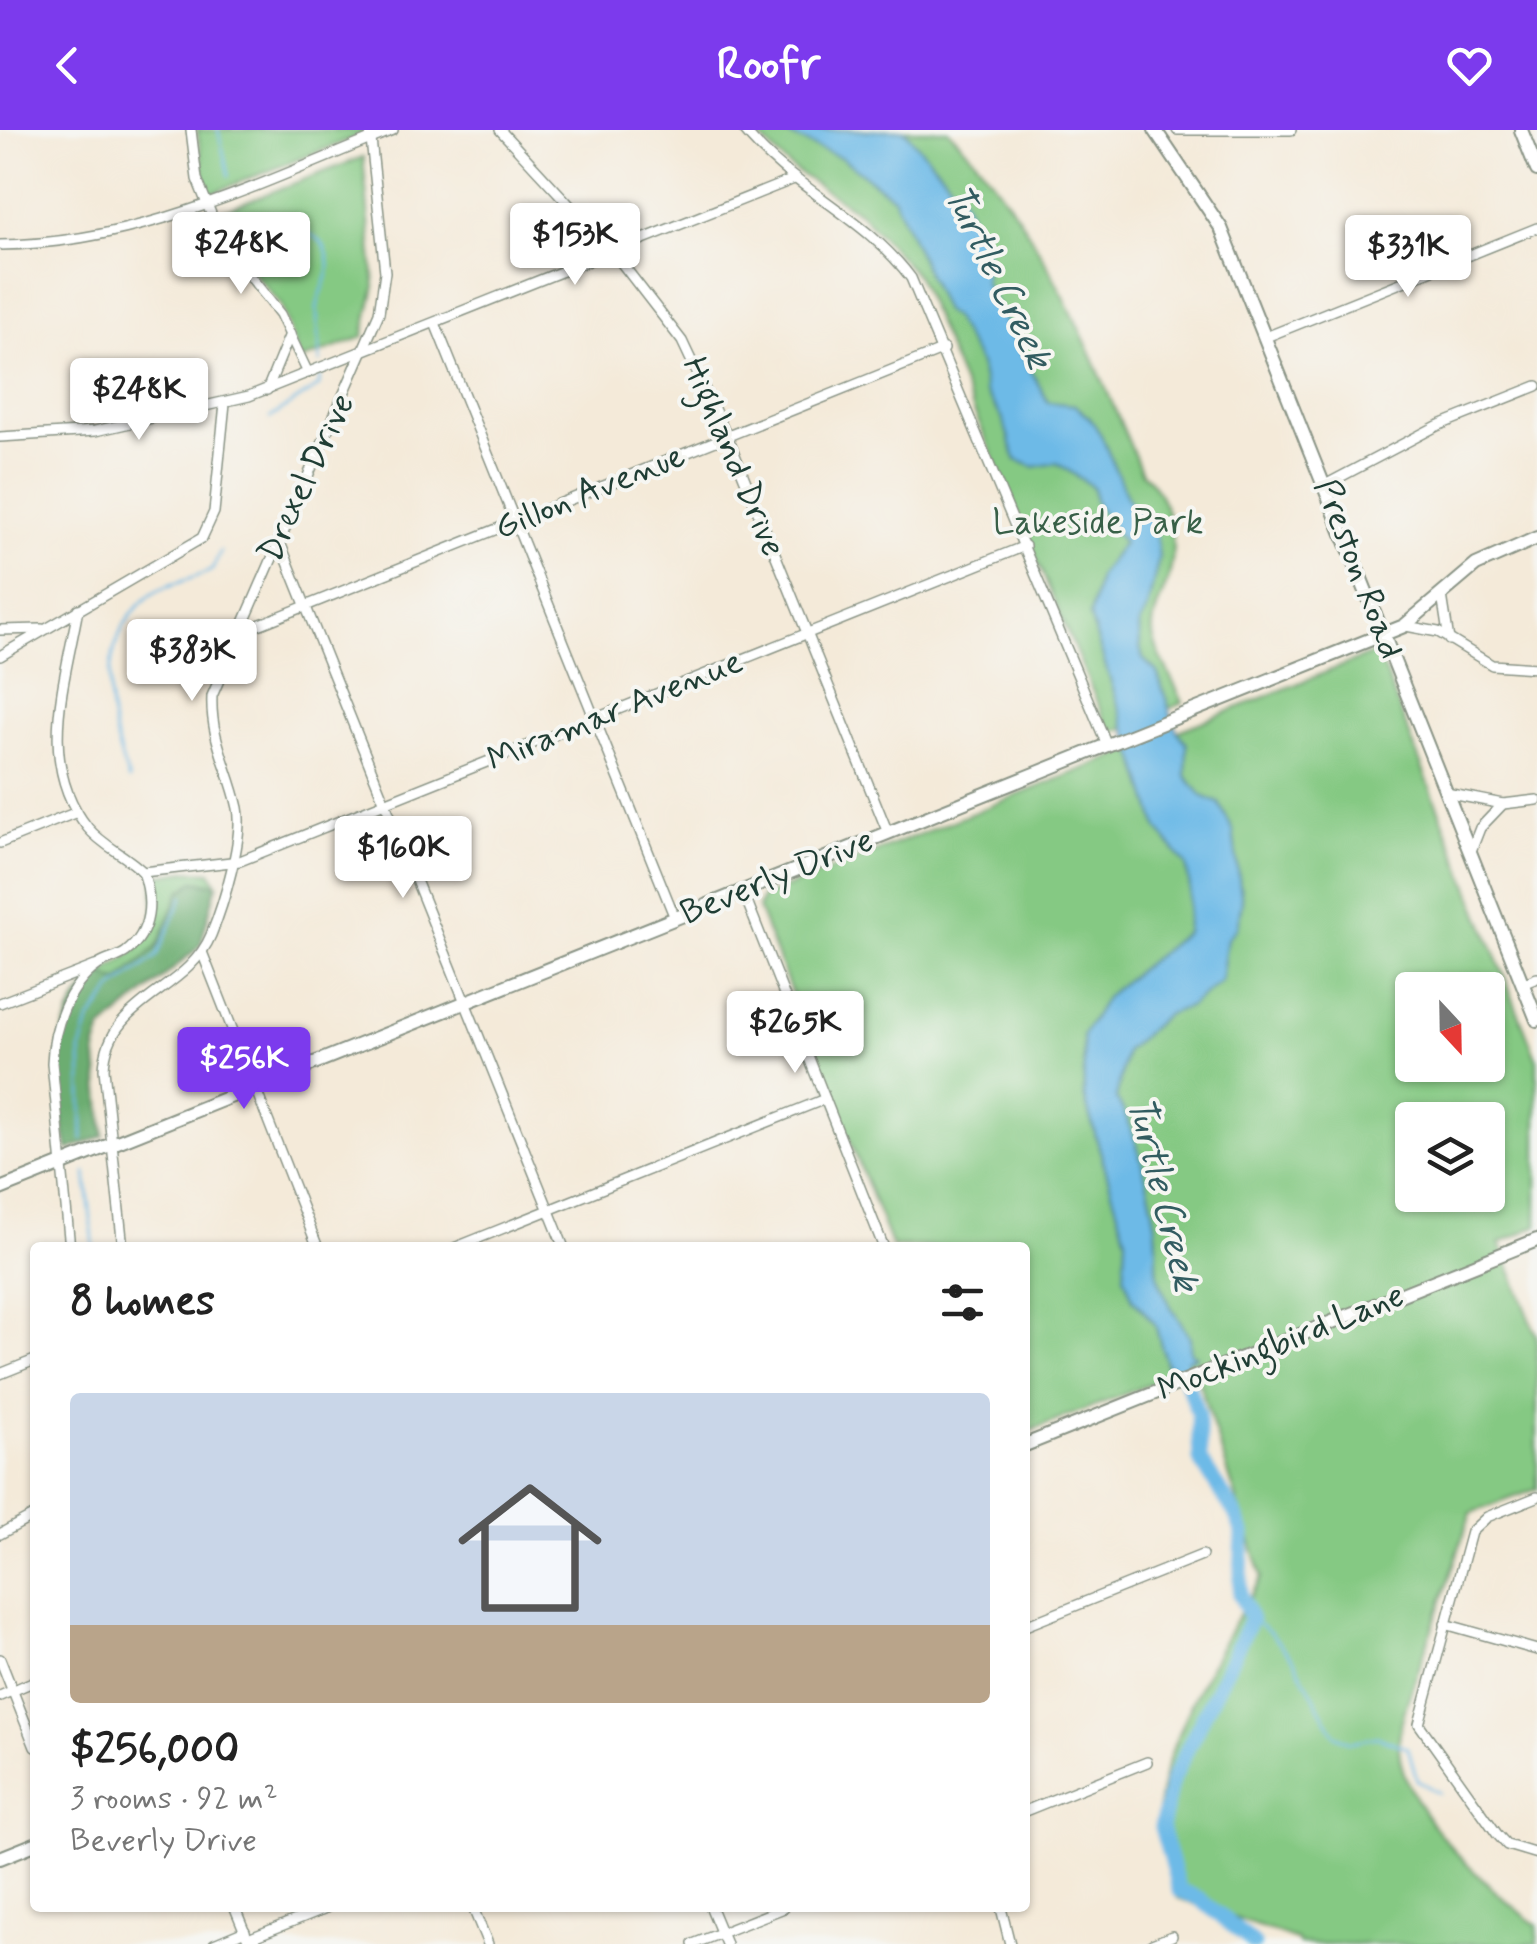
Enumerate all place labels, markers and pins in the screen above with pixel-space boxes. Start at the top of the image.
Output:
pin: $153K [505,203,645,288]
pin: $248K [171,212,311,297]
pin: $331K [1338,215,1478,300]
pin: $248K [69,358,209,443]
pin: $383K [122,619,262,704]
pin: $160K [333,816,473,901]
pin: $265K [725,991,865,1076]
pin: $256K [174,1027,314,1112]

